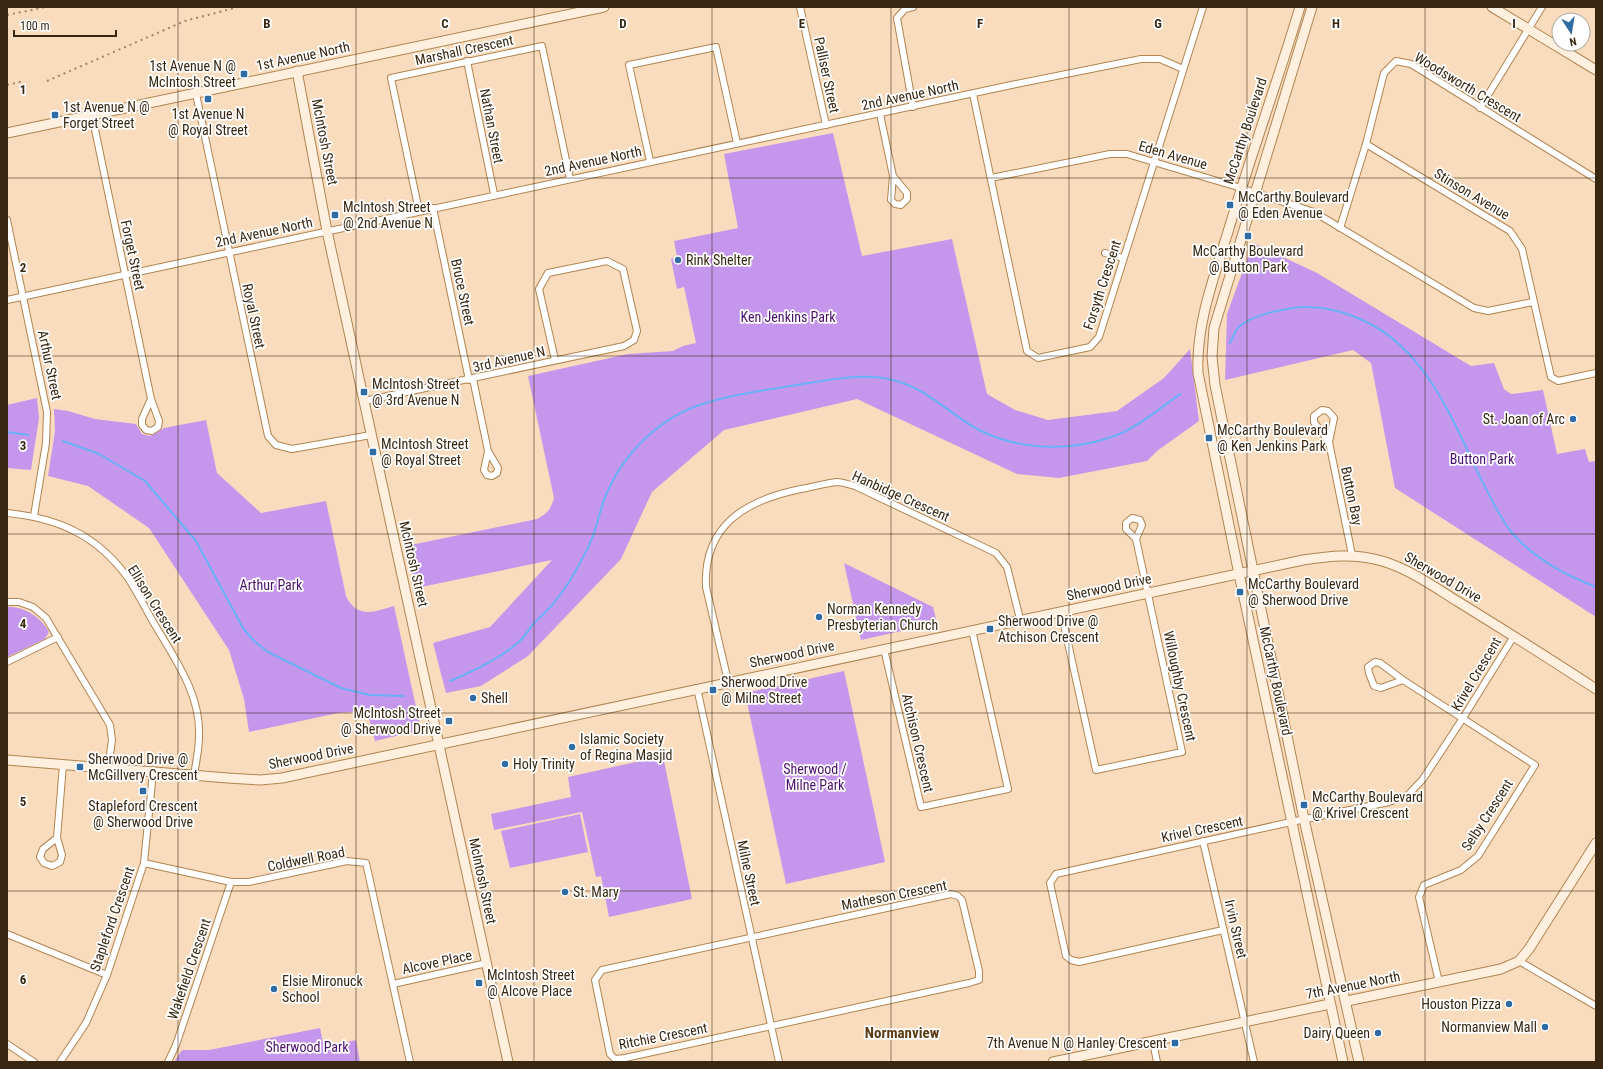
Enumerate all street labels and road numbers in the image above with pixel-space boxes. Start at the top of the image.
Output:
street label: Marshall Crescent [413,32,515,68]
street label: Palliser Street [811,36,843,114]
street label: 1st Avenue North [255,38,351,74]
street label: Woodsworth Crescent [1412,49,1524,125]
street label: McCarthy Boulevard [1220,76,1270,186]
street label: 2nd Avenue North [860,77,960,113]
street label: Nathan Street [477,87,507,165]
street label: McIntosh Street [309,98,341,186]
street label: Eden Avenue [1137,138,1210,173]
street label: 2nd Avenue North [543,143,643,179]
street label: Stinson Avenue [1431,165,1513,223]
street label: 2nd Avenue North [214,214,314,250]
street label: Forget Street [118,218,148,292]
street label: Forsyth Crescent [1080,238,1124,332]
street label: Bruce Street [448,257,478,327]
street label: Royal Street [239,282,269,350]
street label: Arthur Street [35,329,65,401]
street label: 3rd Avenue N [471,343,547,375]
street label: Button Bay [1338,465,1366,527]
street label: Hanbidge Crescent [850,467,952,525]
street label: McIntosh Street [396,520,432,608]
street label: Sherwood Drive [1402,549,1485,606]
street label: Ellison Crescent [125,562,185,646]
street label: Sherwood Drive [1065,570,1153,604]
street label: McCarthy Boulevard [1257,625,1295,737]
street label: Willoughby Crescent [1160,629,1200,743]
street label: Krivel Crescent [1448,634,1504,714]
street label: Sherwood Drive [748,637,836,671]
street label: Atchison Crescent [899,692,937,794]
street label: Sherwood Drive [267,740,355,772]
street label: Selby Crescent [1458,776,1516,854]
street label: Krivel Crescent [1160,813,1244,845]
street label: McIntosh Street [466,837,500,925]
street label: Milne Street [734,839,764,907]
street label: Coldwell Road [266,844,346,874]
street label: Stapleford Crescent [87,865,137,973]
street label: Matheson Crescent [840,877,948,913]
street label: Irvin Street [1221,898,1251,960]
street label: Wakefield Crescent [164,916,214,1022]
street label: Alcove Place [401,947,474,977]
street label: 7th Avenue North [1304,968,1402,1002]
street label: Ritchie Crescent [617,1020,709,1052]

